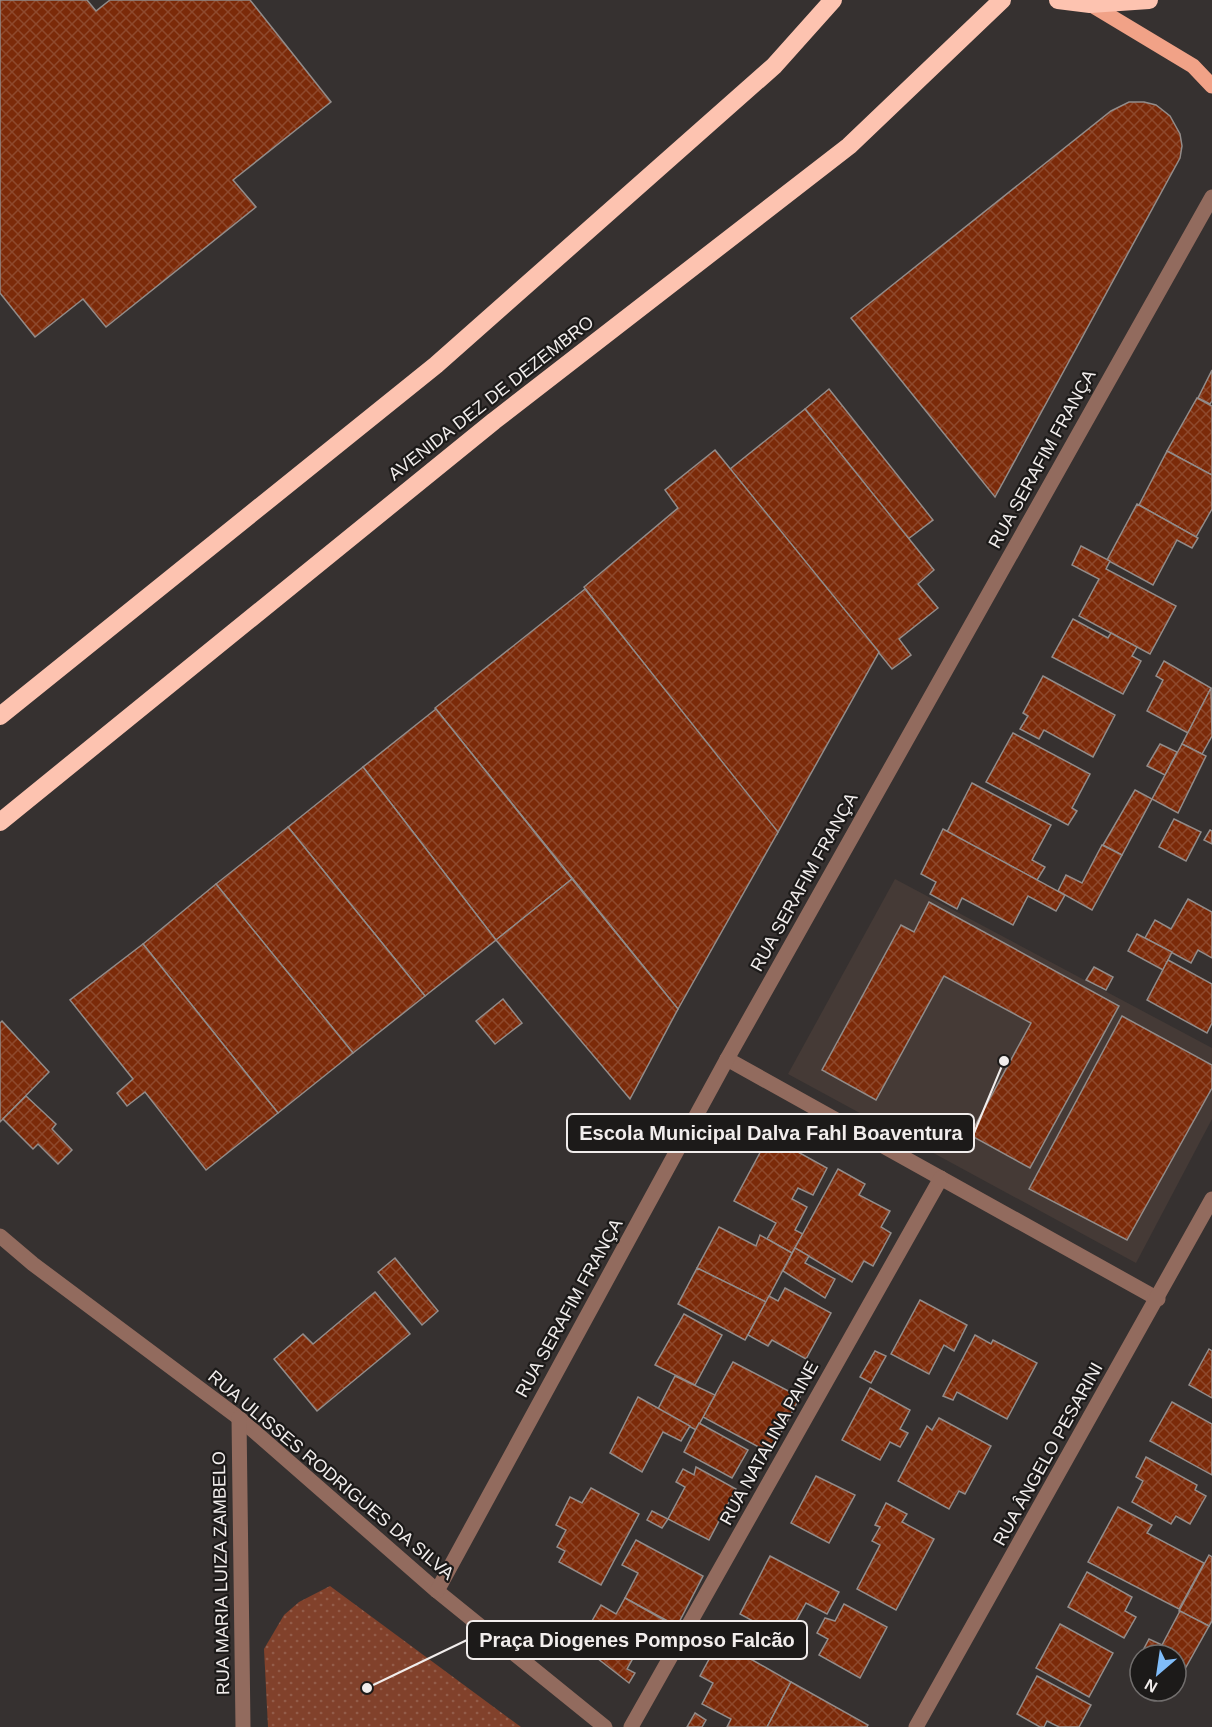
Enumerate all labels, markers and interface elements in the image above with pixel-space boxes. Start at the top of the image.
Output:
street label: AVENIDA DEZ DE DEZEMBRO [384,312,598,484]
street label: RUA SERAFIM FRANÇA [985,366,1099,552]
street label: RUA SERAFIM FRANÇA [747,789,861,975]
callout: Escola Municipal Dalva Fahl Boaventura [567,1114,974,1152]
text: Escola Municipal Dalva Fahl Boaventura [579,1122,964,1144]
street label: RUA SERAFIM FRANÇA [512,1215,626,1401]
street label: RUA NATALINA PAINE [716,1358,822,1528]
street label: RUA ÂNGELO PESARINI [989,1359,1107,1549]
street label: RUA ULISSES RODRIGUES DA SILVA [204,1366,458,1584]
street label: RUA MARIA LUIZA ZAMBELO [209,1451,233,1695]
callout: Praça Diogenes Pomposo Falcão [467,1621,807,1659]
text: Praça Diogenes Pomposo Falcão [479,1629,795,1651]
north arrow [1128,1643,1188,1703]
text: N [1142,1675,1160,1696]

